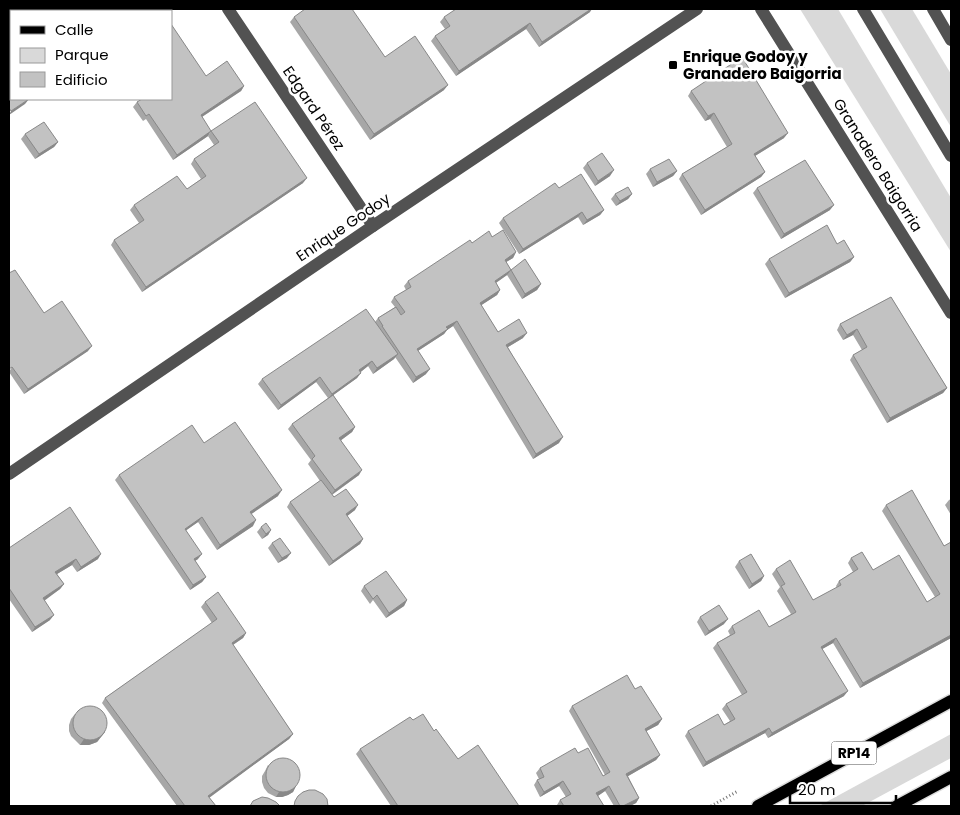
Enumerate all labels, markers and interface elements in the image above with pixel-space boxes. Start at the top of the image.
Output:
legend [10,10,172,100]
text: Calle [55,19,93,40]
text: Parque [55,44,108,65]
place label: Enrique Godoy y Granadero Baigorria [683,46,842,84]
marker: Enrique Godoy y Granadero Baigorria [667,59,679,71]
street label: Edgard Pérez [278,62,350,154]
text: Edificio [55,69,108,90]
street label: Granadero Baigorria [828,94,928,236]
street label: Enrique Godoy [292,187,395,266]
road number: RP14 [832,741,876,764]
scale bar [790,772,896,804]
text: 20 m [798,779,836,800]

